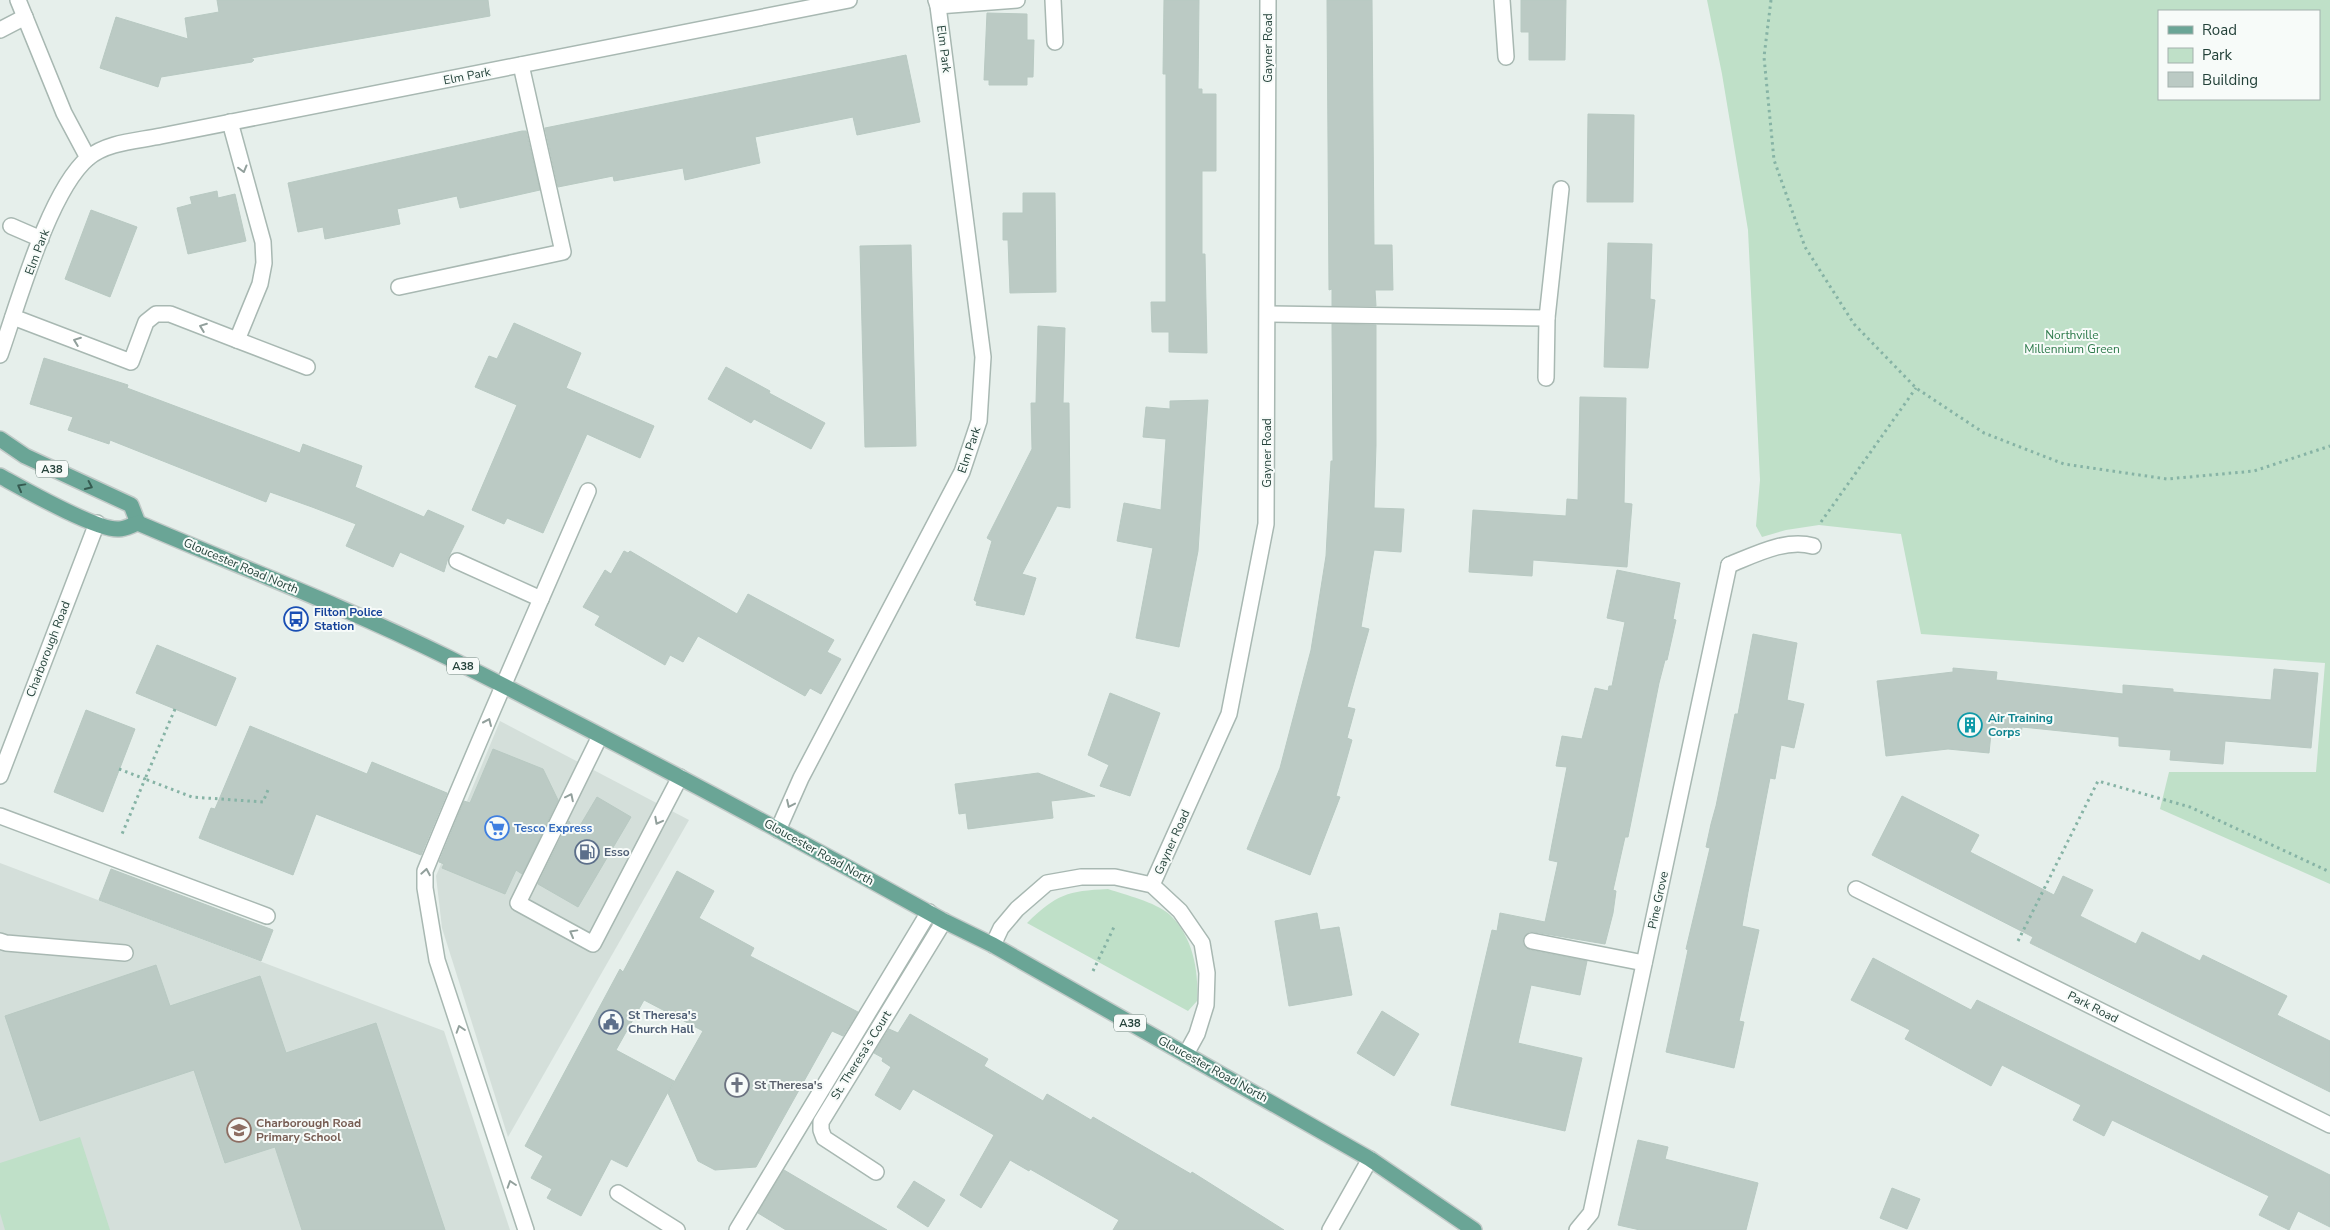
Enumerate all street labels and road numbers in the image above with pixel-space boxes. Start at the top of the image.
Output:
street label: Gayner Road [1260,13,1276,83]
street label: Elm Park [933,24,955,75]
street label: Elm Park [442,63,493,88]
street label: Elm Park [21,226,53,277]
street label: Gayner Road [1259,418,1275,488]
street label: Elm Park [954,424,985,475]
road number: A38 [36,460,68,478]
street label: Gloucester Road North [181,535,301,597]
street label: Charborough Road [22,599,74,699]
road number: A38 [447,658,479,674]
street label: Gayner Road [1151,807,1193,877]
street label: Gloucester Road North [761,815,877,889]
street label: Pine Grove [1644,870,1672,930]
street label: Park Road [2065,987,2121,1027]
street label: St. Theresa's Court [827,1007,895,1103]
road number: A38 [1114,1014,1146,1032]
street label: Gloucester Road North [1155,1032,1271,1106]

